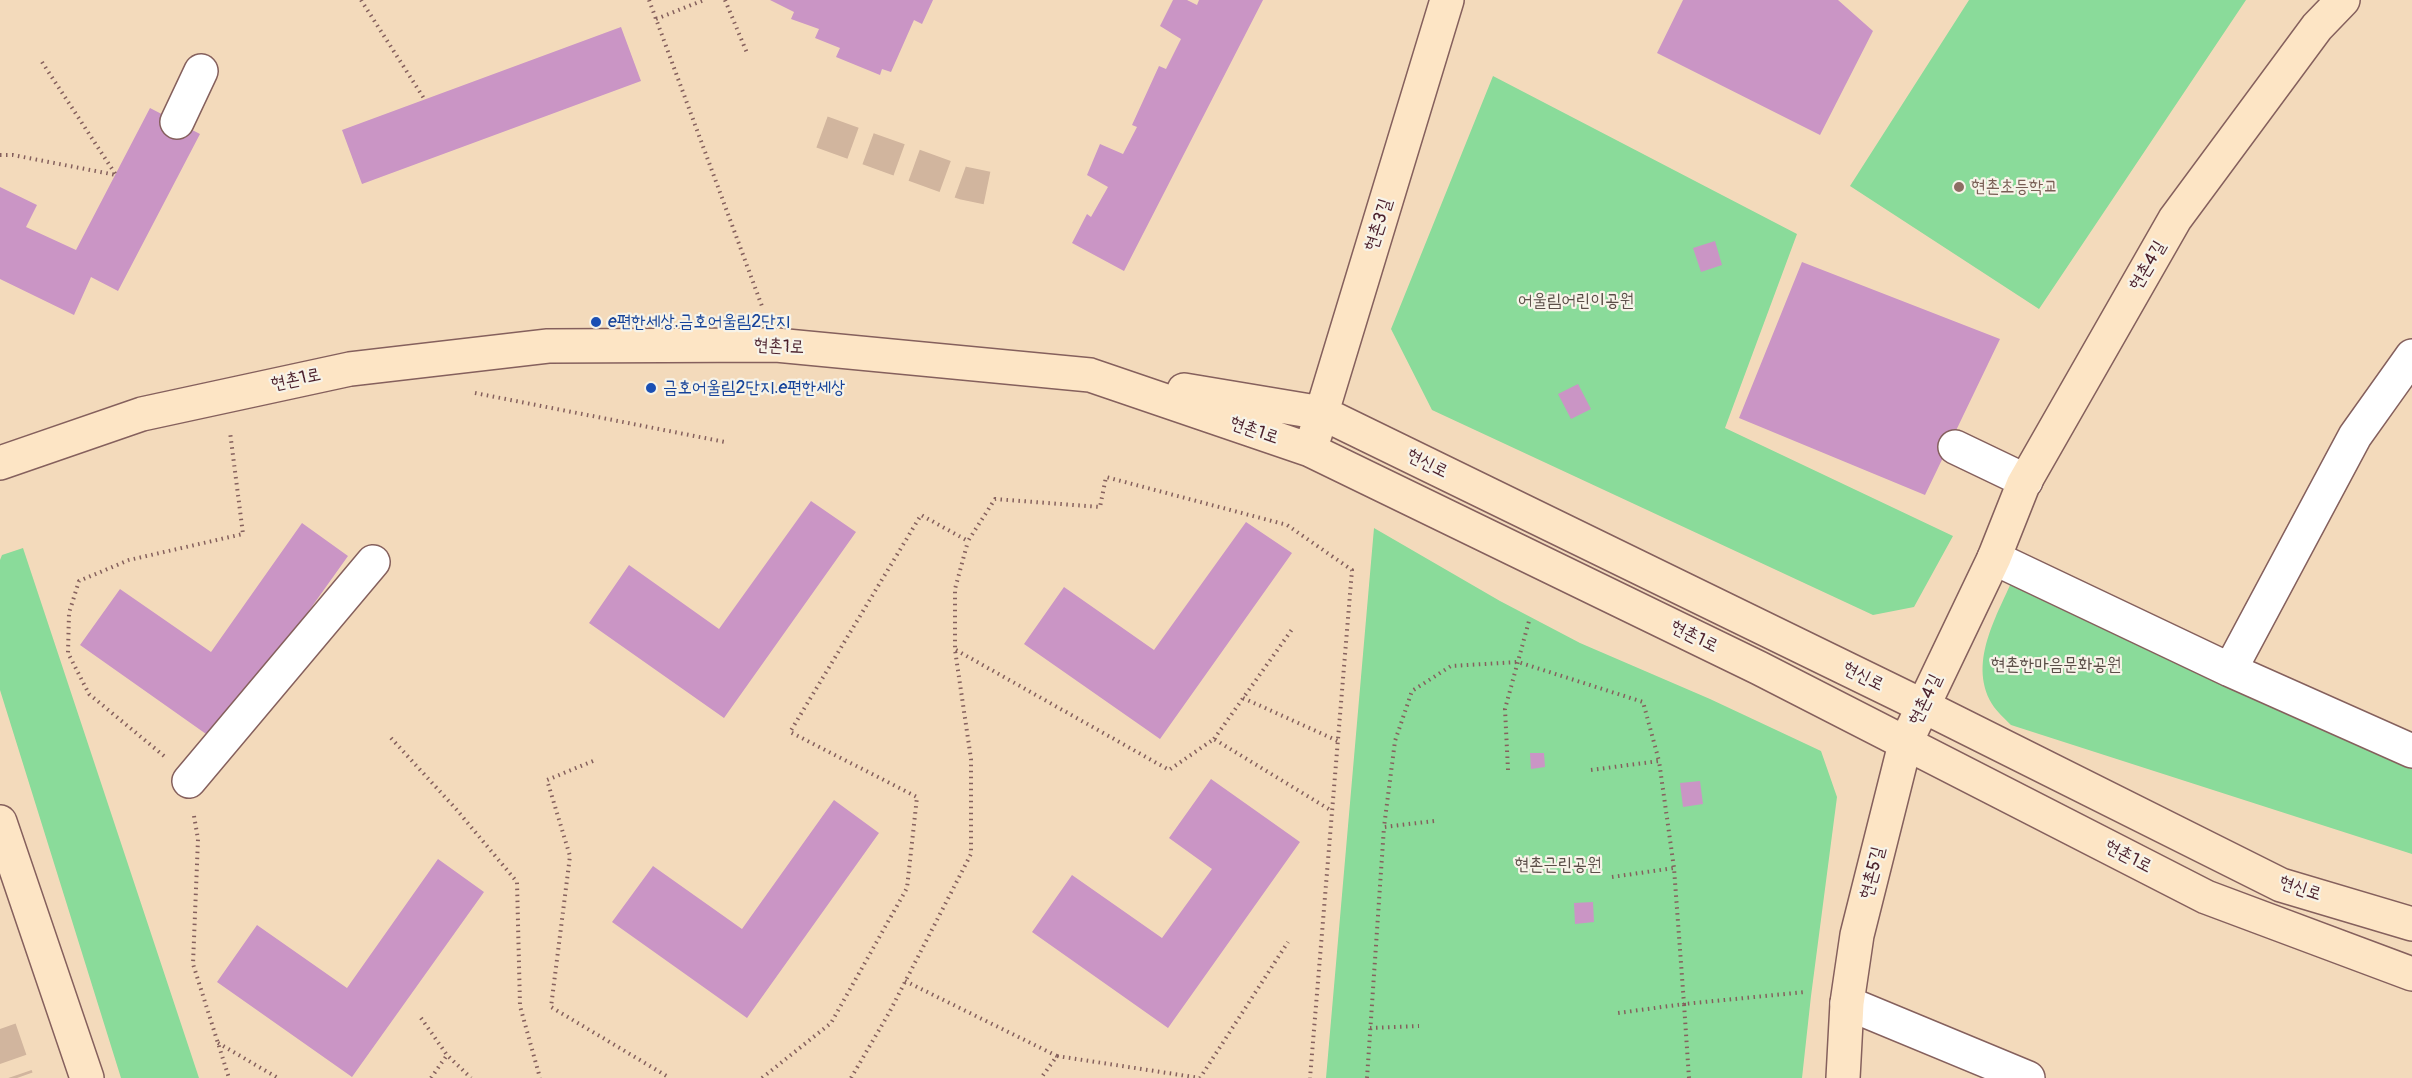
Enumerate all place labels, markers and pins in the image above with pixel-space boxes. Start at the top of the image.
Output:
place label: 현촌초등학교 [1971,176,2058,198]
marker: 현촌초등학교 [1952,180,1966,194]
place label: e편한세상.금호어울림2단지 [608,311,790,333]
marker: e편한세상.금호어울림2단지 [589,315,603,329]
place label: 금호어울림2단지.e편한세상 [663,377,845,399]
marker: 금호어울림2단지.e편한세상 [644,381,658,395]

